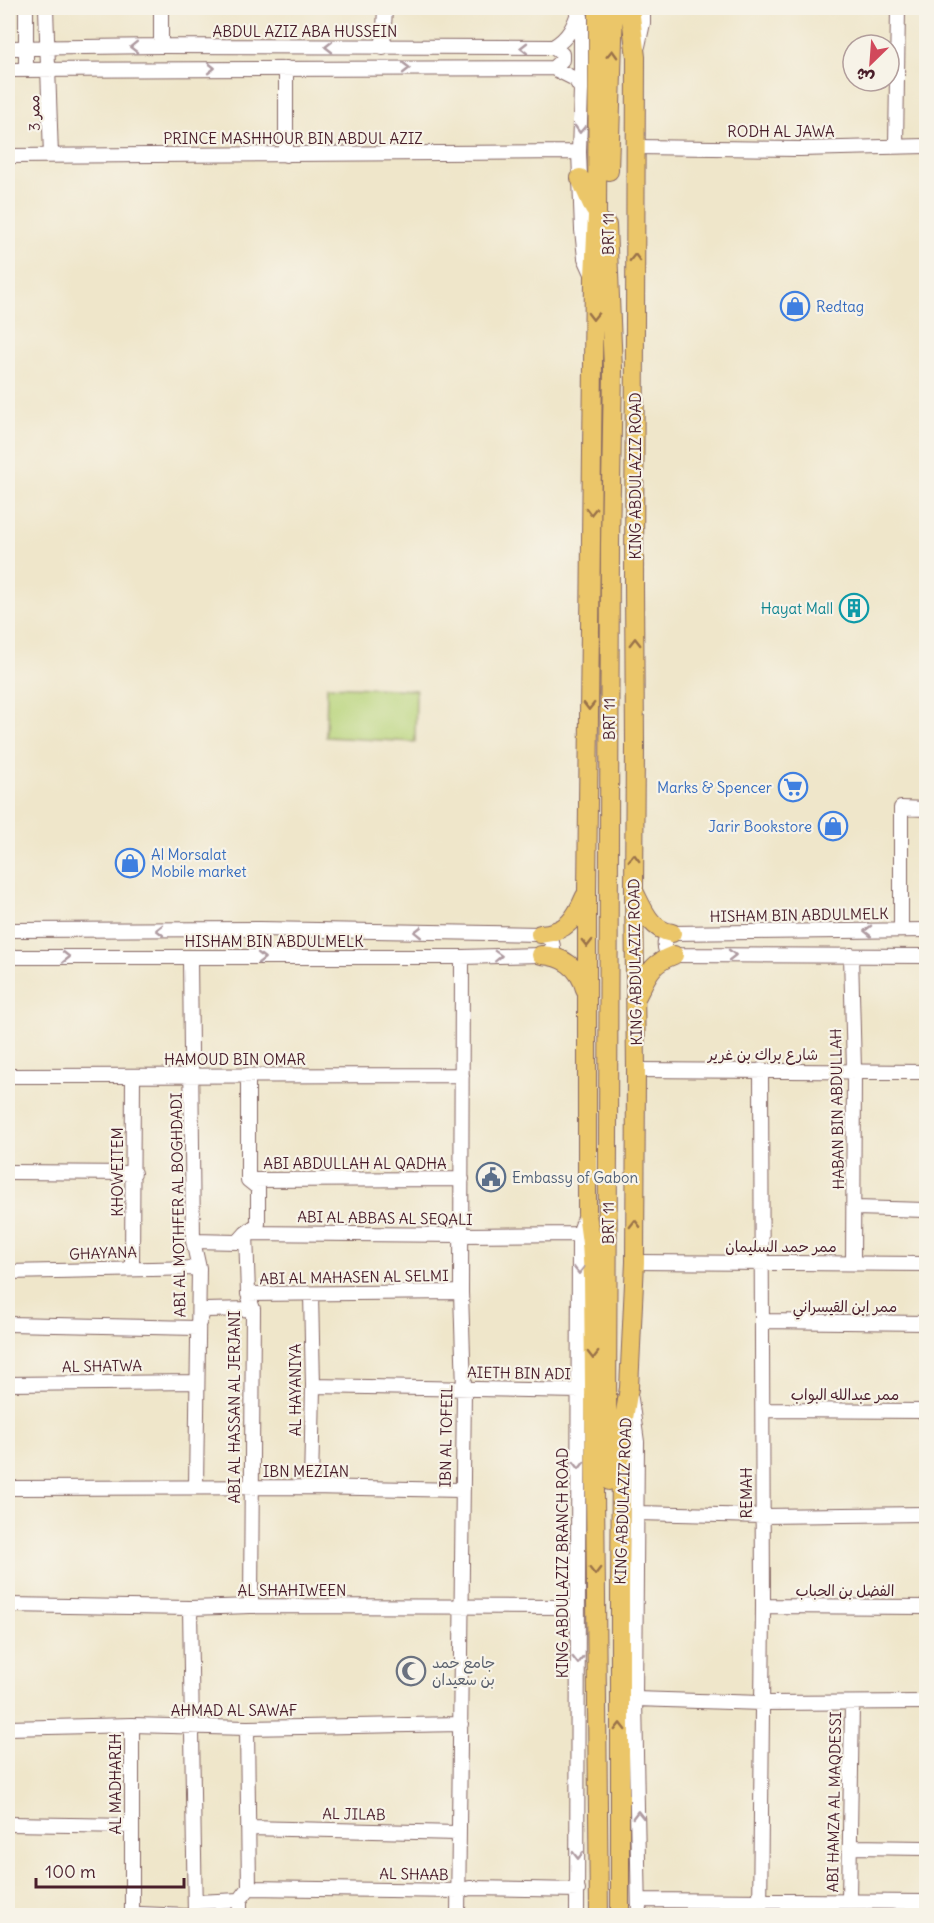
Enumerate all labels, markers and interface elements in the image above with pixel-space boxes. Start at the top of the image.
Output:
street label: ABDUL AZIZ ABA HUSSEIN [213,22,397,41]
north arrow [841,33,901,93]
one-way arrow [129,40,138,53]
one-way arrow [324,41,333,53]
one-way arrow [519,41,528,54]
one-way arrow [606,50,619,59]
one-way arrow [206,62,215,74]
one-way arrow [401,62,410,74]
text: ش [852,64,877,89]
street label: ممر 3 [24,95,44,131]
street label: RODH AL JAWA [727,122,835,141]
one-way arrow [574,124,586,133]
street label: PRINCE MASHHOUR BIN ABDUL AZIZ [163,129,423,148]
street label: BRT 11 [599,213,618,255]
one-way arrow [629,254,641,263]
shop icon: Redtag [779,290,811,322]
place label: Redtag [816,297,864,316]
one-way arrow [587,312,599,321]
street label: KING ABDULAZIZ ROAD [626,392,645,560]
one-way arrow [585,507,597,516]
building icon: Hayat Mall [838,592,870,624]
place label: Hayat Mall [761,599,833,618]
one-way arrow [628,638,641,647]
street label: BRT 11 [600,698,619,740]
one-way arrow [583,702,595,711]
supermarket icon: Marks & Spencer [777,771,809,803]
place label: Marks & Spencer [657,778,772,797]
shop icon: Jarir Bookstore [817,810,849,842]
place label: Jarir Bookstore [708,817,812,836]
place label: Al Morsalat Mobile market [151,845,247,881]
shop icon: Al Morsalat Mobile market [114,847,146,879]
one-way arrow [628,854,640,863]
street label: KING ABDULAZIZ ROAD [624,878,646,1046]
street label: HISHAM BIN ABDULMELK [709,904,889,926]
one-way arrow [156,924,165,936]
one-way arrow [864,925,873,937]
one-way arrow [414,926,423,938]
street label: HISHAM BIN ABDULMELK [185,932,364,951]
one-way arrow [581,939,593,948]
one-way arrow [728,949,737,961]
one-way arrow [493,950,502,963]
one-way arrow [61,951,70,963]
one-way arrow [256,952,265,964]
street label: HABAN BIN ABDULLAH [826,1028,848,1190]
street label: شارع براك بن غرير [706,1045,818,1065]
street label: HAMOUD BIN OMAR [164,1050,306,1069]
street label: ABI AL MOTHFER AL BOGHDADI [167,1093,189,1317]
street label: KHOWEITEM [108,1127,127,1217]
street label: ABI ABDULLAH AL QADHA [263,1154,447,1173]
public building icon: Embassy of Gabon [475,1161,507,1193]
place label: Embassy of Gabon [512,1168,638,1187]
street label: BRT 11 [599,1202,618,1244]
street label: ABI AL ABBAS AL SEQALI [297,1207,473,1229]
one-way arrow [629,1220,641,1229]
street label: ممر حمد السليمان [725,1237,837,1256]
street label: GHAYANA [69,1242,138,1264]
one-way arrow [573,1265,585,1274]
street label: ABI AL MAHASEN AL SELMI [259,1266,449,1288]
street label: ممر ابن القيسراني [793,1297,897,1320]
street label: ABI AL HASSAN AL JERJANI [225,1310,244,1504]
street label: AL HAYANIYA [286,1343,305,1436]
one-way arrow [587,1350,599,1359]
street label: AL SHATWA [62,1356,143,1376]
street label: AIETH BIN ADI [467,1363,571,1383]
street label: IBN AL TOFEIL [436,1384,456,1488]
street label: ممر عبدالله البواب [791,1385,899,1404]
street label: KING ABDULAZIZ ROAD [611,1417,635,1585]
street label: KING ABDULAZIZ BRANCH ROAD [553,1448,572,1678]
one-way arrow [573,1460,585,1469]
street label: IBN MEZIAN [263,1462,349,1481]
street label: REMAH [737,1467,756,1518]
one-way arrow [589,1566,601,1575]
street label: AL SHAHIWEEN [238,1581,346,1600]
street label: الفضل بن الحباب [796,1581,894,1600]
place label: جامع حمد بن سعيدان [432,1653,495,1689]
mosque icon: جامع حمد بن سعيدان [395,1655,427,1687]
one-way arrow [572,1655,584,1664]
street label: AHMAD AL SAWAF [171,1701,298,1720]
street label: ABI HAMZA AL MAQDESSI [823,1711,845,1893]
one-way arrow [614,1722,627,1731]
street label: AL MADHARIH [106,1733,125,1835]
street label: AL JILAB [322,1804,386,1824]
one-way arrow [631,1811,644,1820]
one-way arrow [572,1850,584,1859]
scale bar [36,1851,184,1889]
text: 100 m [45,1860,96,1883]
street label: AL SHAAB [379,1864,449,1884]

